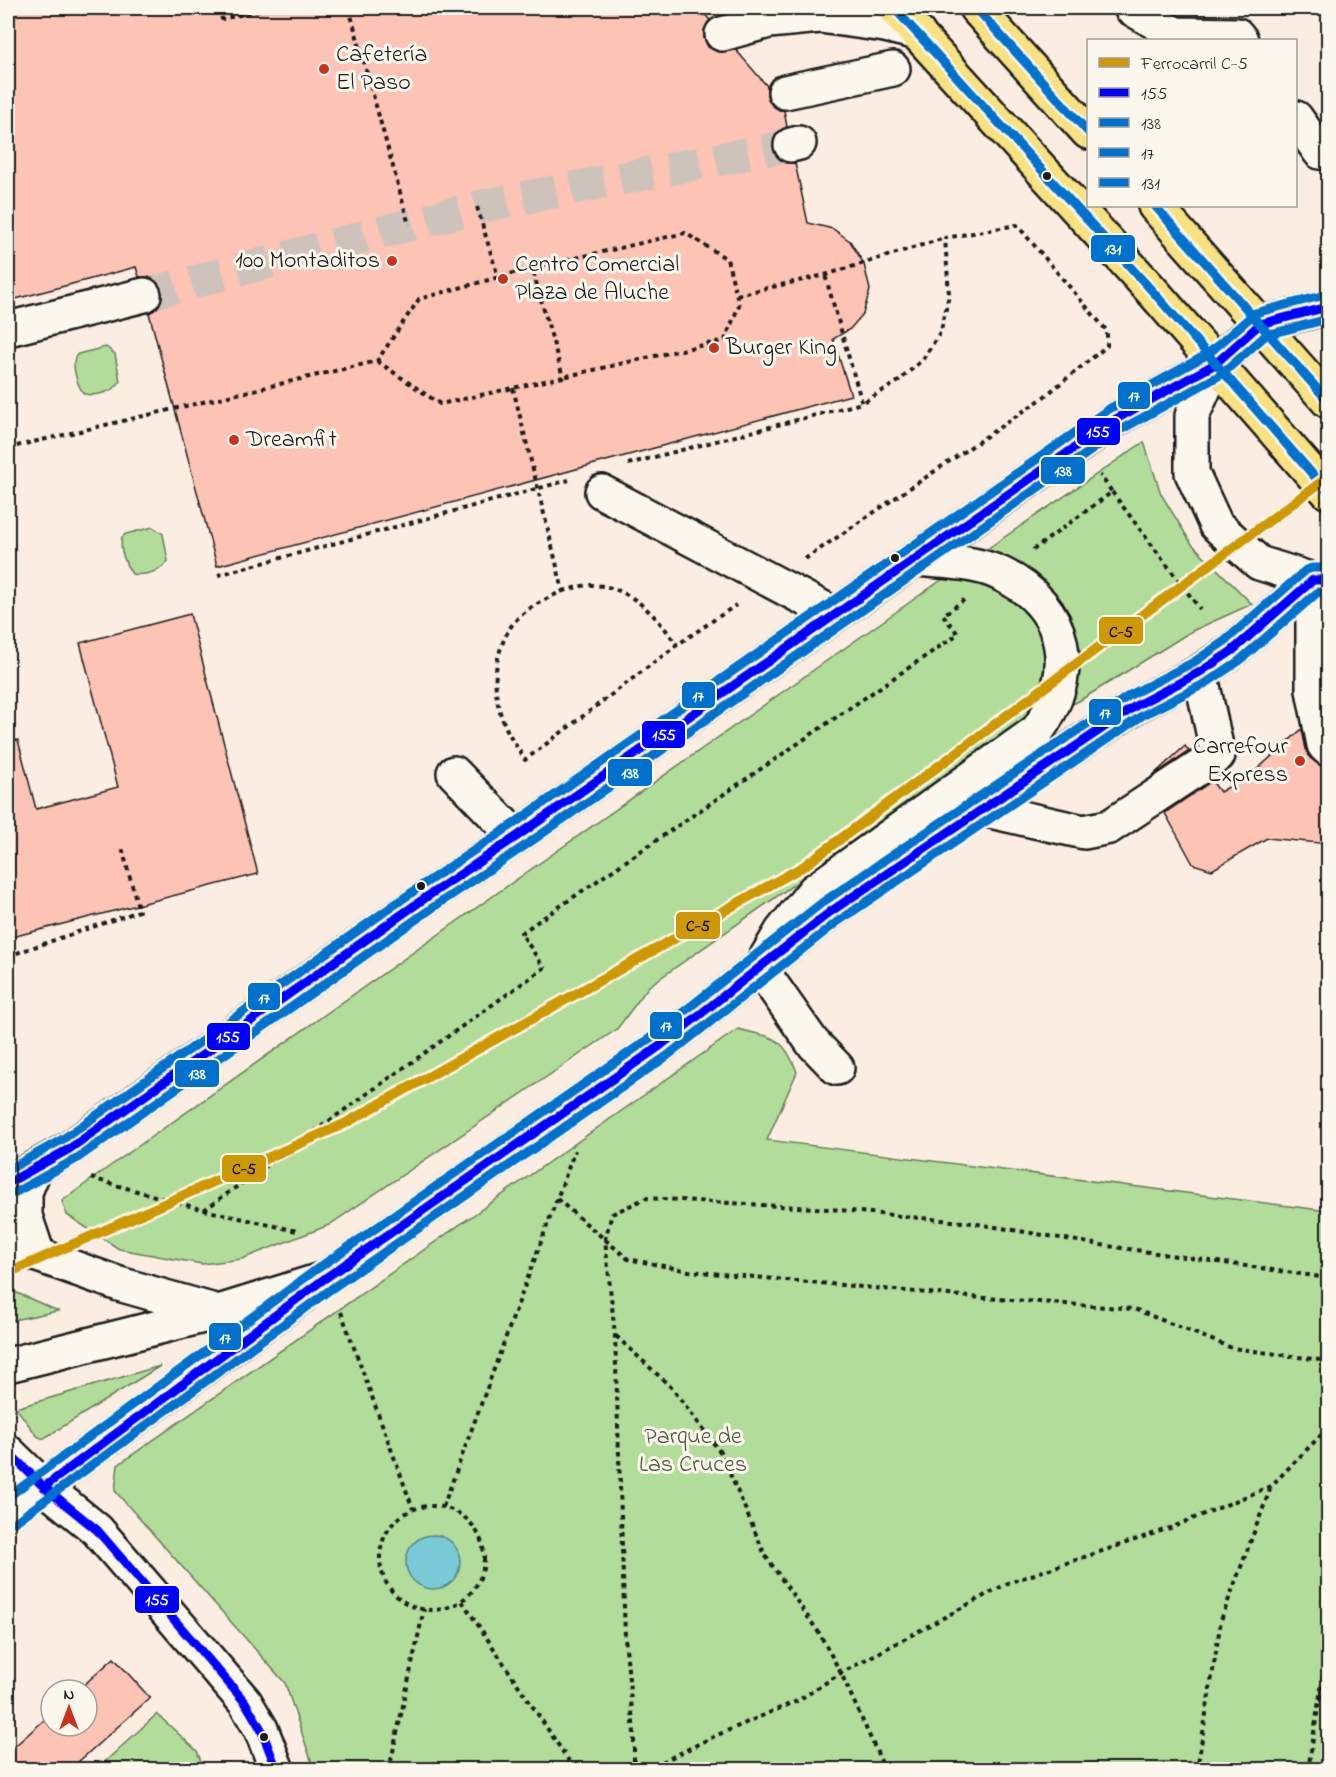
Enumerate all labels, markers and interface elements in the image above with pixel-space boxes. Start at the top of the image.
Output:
place label: Cafetería El Paso [336,38,428,101]
legend [1087,39,1297,207]
text: Ferrocarril C-5 [1140,52,1248,78]
marker: Cafetería El Paso [317,62,331,76]
text: 155 [1141,82,1167,108]
text: 138 [1141,112,1161,138]
text: 17 [1141,142,1155,168]
unlabelled marker [1041,170,1053,182]
text: 131 [1141,172,1160,198]
line badge: 131 [1090,234,1136,263]
text: 131 [1105,238,1122,262]
place label: 100 Montaditos [235,244,380,279]
place label: Centro Comercial Plaza de Aluche [515,248,679,311]
marker: 100 Montaditos [385,254,399,268]
marker: Centro Comercial Plaza de Aluche [496,272,510,286]
place label: Burger King [725,331,837,366]
marker: Burger King [707,341,721,355]
line badge: 17 [1117,381,1151,410]
text: 17 [1128,385,1140,409]
line badge: 155 [1076,417,1121,446]
text: 155 [1086,421,1111,445]
place label: Dreamfit [245,423,337,458]
marker: Dreamfit [227,433,241,447]
line badge: 138 [1040,456,1086,485]
text: 138 [1054,460,1072,484]
unlabelled marker [889,552,901,564]
line badge: C-5 [1098,616,1144,645]
text: C-5 [1109,621,1134,645]
line badge: 17 [681,681,716,709]
text: 17 [692,685,704,709]
line badge: 17 [1088,698,1122,726]
text: 17 [1099,702,1111,726]
line badge: 155 [641,720,686,749]
text: 155 [652,724,677,748]
place label: Carrefour Express [1193,730,1289,793]
marker: Carrefour Express [1293,754,1307,768]
line badge: 138 [607,758,653,787]
text: 138 [621,762,639,786]
unlabelled marker [415,880,427,892]
line badge: C-5 [675,911,721,940]
text: C-5 [686,915,711,939]
line badge: 17 [247,982,281,1011]
text: 17 [258,987,270,1011]
line badge: 17 [649,1011,683,1040]
text: 17 [660,1015,672,1039]
line badge: 155 [206,1022,251,1051]
text: 155 [216,1026,241,1050]
line badge: 138 [174,1059,220,1088]
text: 138 [188,1063,206,1087]
line badge: C-5 [221,1154,267,1183]
text: C-5 [232,1158,257,1182]
line badge: 17 [208,1322,242,1351]
text: 17 [219,1327,231,1351]
park label: Parque de Las Cruces [639,1420,747,1483]
line badge: 155 [134,1585,180,1614]
text: 155 [145,1589,170,1613]
north arrow [39,1678,99,1738]
text: N [64,1683,75,1707]
unlabelled marker [258,1731,270,1743]

